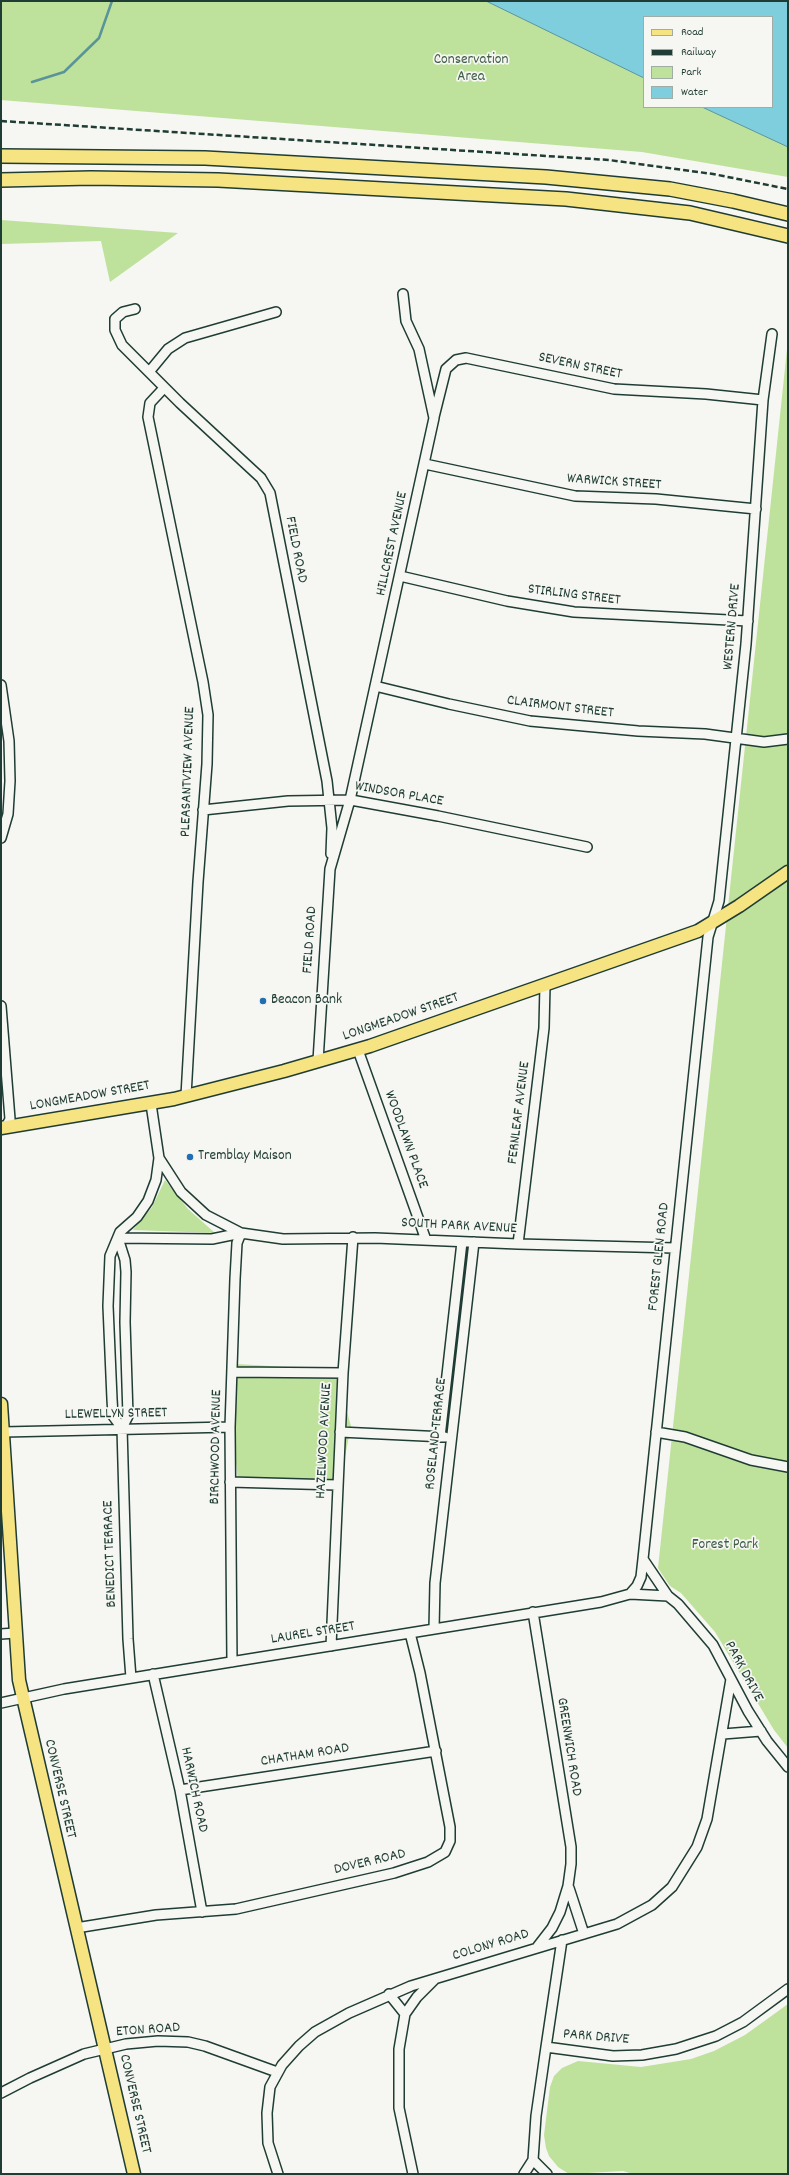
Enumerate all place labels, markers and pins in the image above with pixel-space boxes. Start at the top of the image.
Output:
place label: Beacon Bank [271,992,342,1010]
marker: Beacon Bank [258,996,268,1006]
place label: Tremblay Maison [198,1148,292,1166]
marker: Tremblay Maison [185,1152,195,1162]

